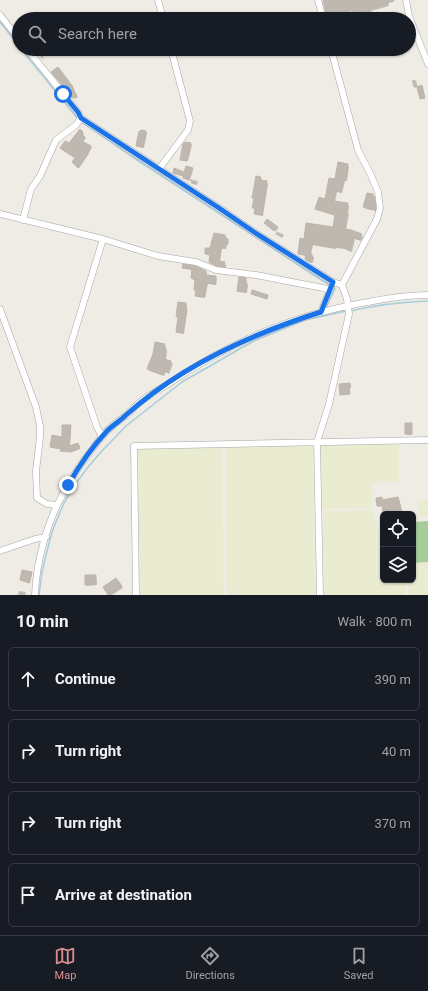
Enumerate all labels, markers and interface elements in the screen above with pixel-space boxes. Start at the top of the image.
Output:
search box [12,12,416,56]
icon: search [26,23,48,45]
text: Search here [58,25,137,43]
route start [54,85,72,103]
route end [59,476,77,494]
map controls [380,511,416,583]
button: locate [380,511,416,547]
button: layers [380,547,416,583]
text: 10 min [16,611,69,631]
text: Walk · 800 m [337,614,412,629]
icon: ahead [17,668,39,690]
text: Continue [55,670,116,688]
text: 390 m [374,672,411,687]
icon: right [17,740,39,762]
text: Turn right [55,742,121,760]
text: 40 m [382,744,411,759]
icon: right [17,812,39,834]
text: Turn right [55,814,121,832]
text: 370 m [374,816,411,831]
icon: arrive [17,884,39,906]
text: Arrive at destination [55,886,192,904]
tab: Map [54,945,76,982]
tab: Directions [185,945,235,982]
tab: Saved [344,945,374,982]

